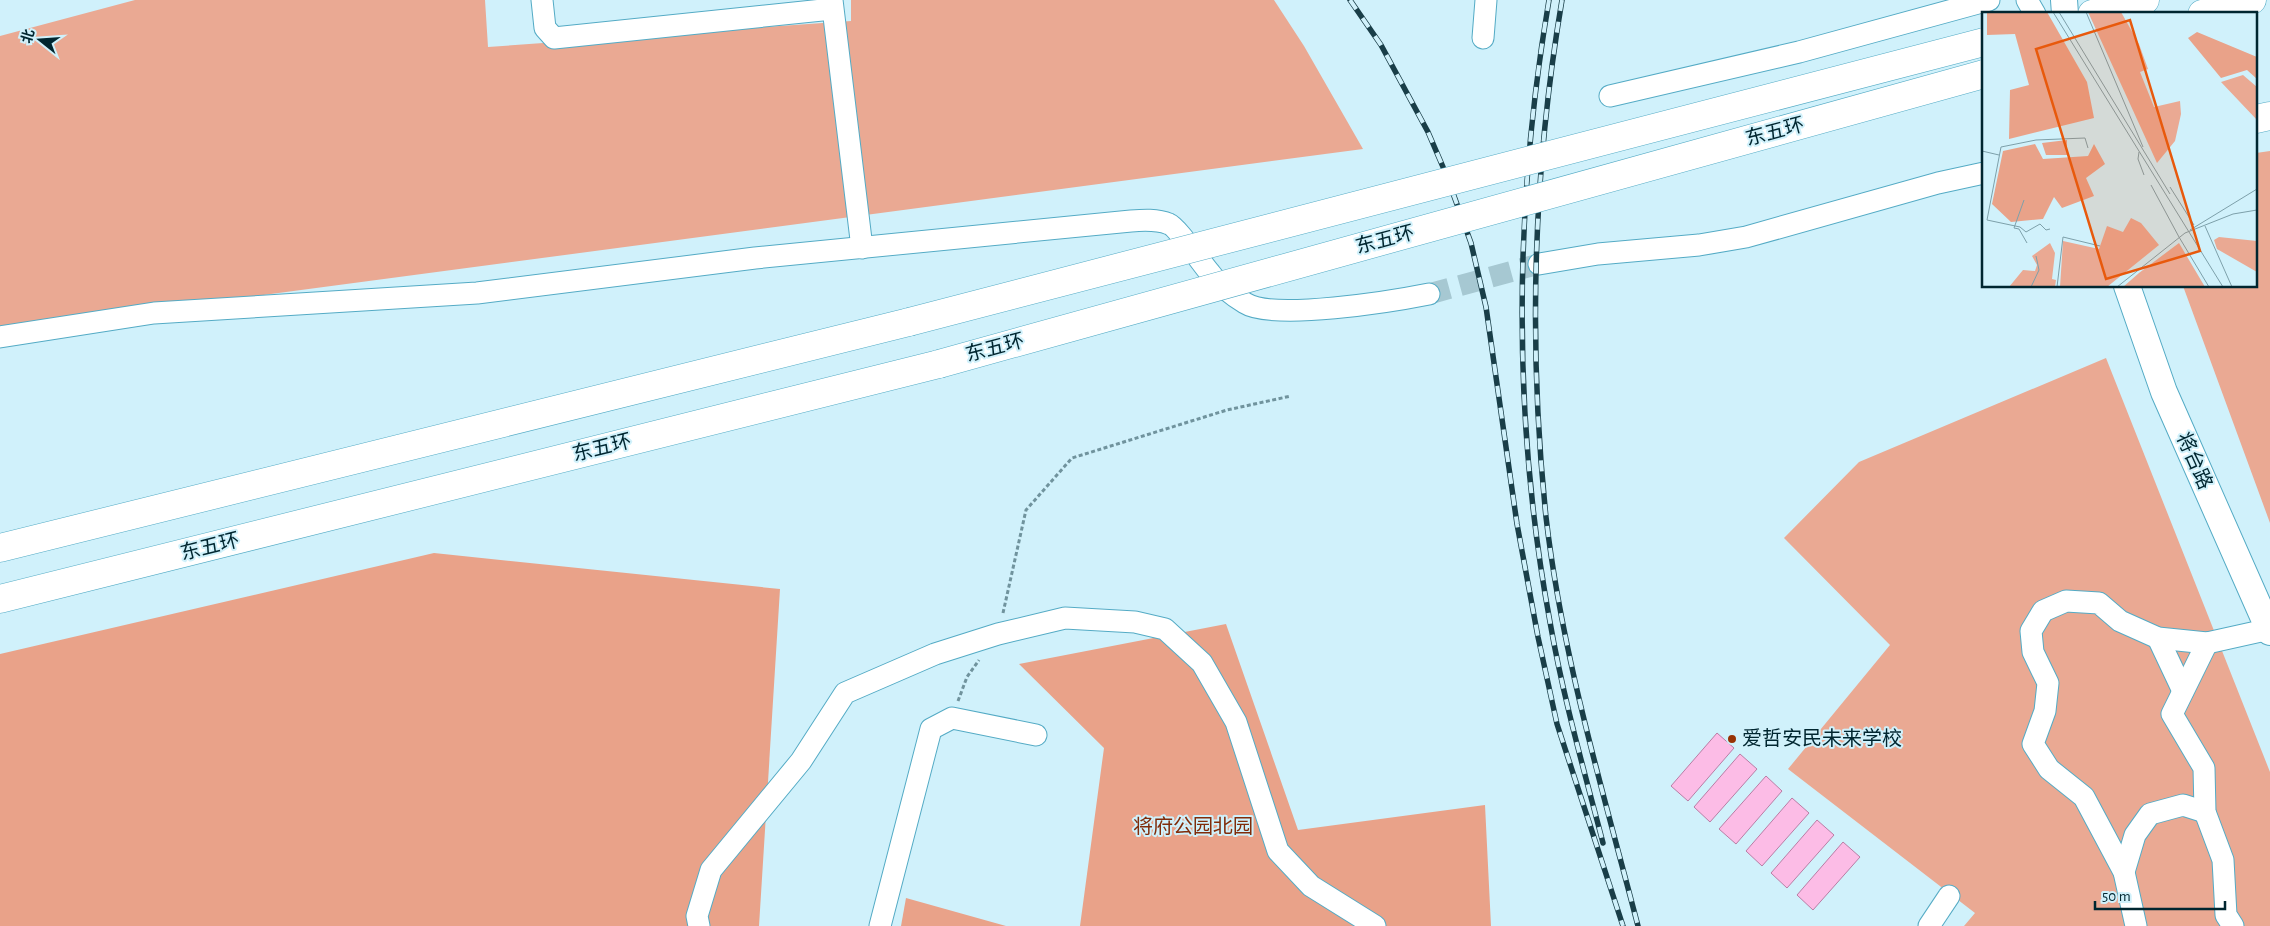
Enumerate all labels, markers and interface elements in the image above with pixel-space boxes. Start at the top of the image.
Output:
inset map [1982,12,2258,288]
north arrow [15,15,65,65]
text: 北 [19,27,37,45]
street label: 东五环 [1743,114,1807,149]
street label: 东五环 [1353,222,1417,257]
street label: 东五环 [963,330,1027,365]
street label: 将台路 [2173,429,2216,492]
street label: 东五环 [570,430,634,465]
street label: 东五环 [178,529,242,564]
place label: 爱哲安民未来学校 [1742,728,1902,749]
marker: 爱哲安民未来学校 [1726,733,1738,745]
park label: 将府公园北园 [1133,816,1253,837]
scale bar [2095,878,2225,910]
text: 50 m [2102,889,2131,904]

